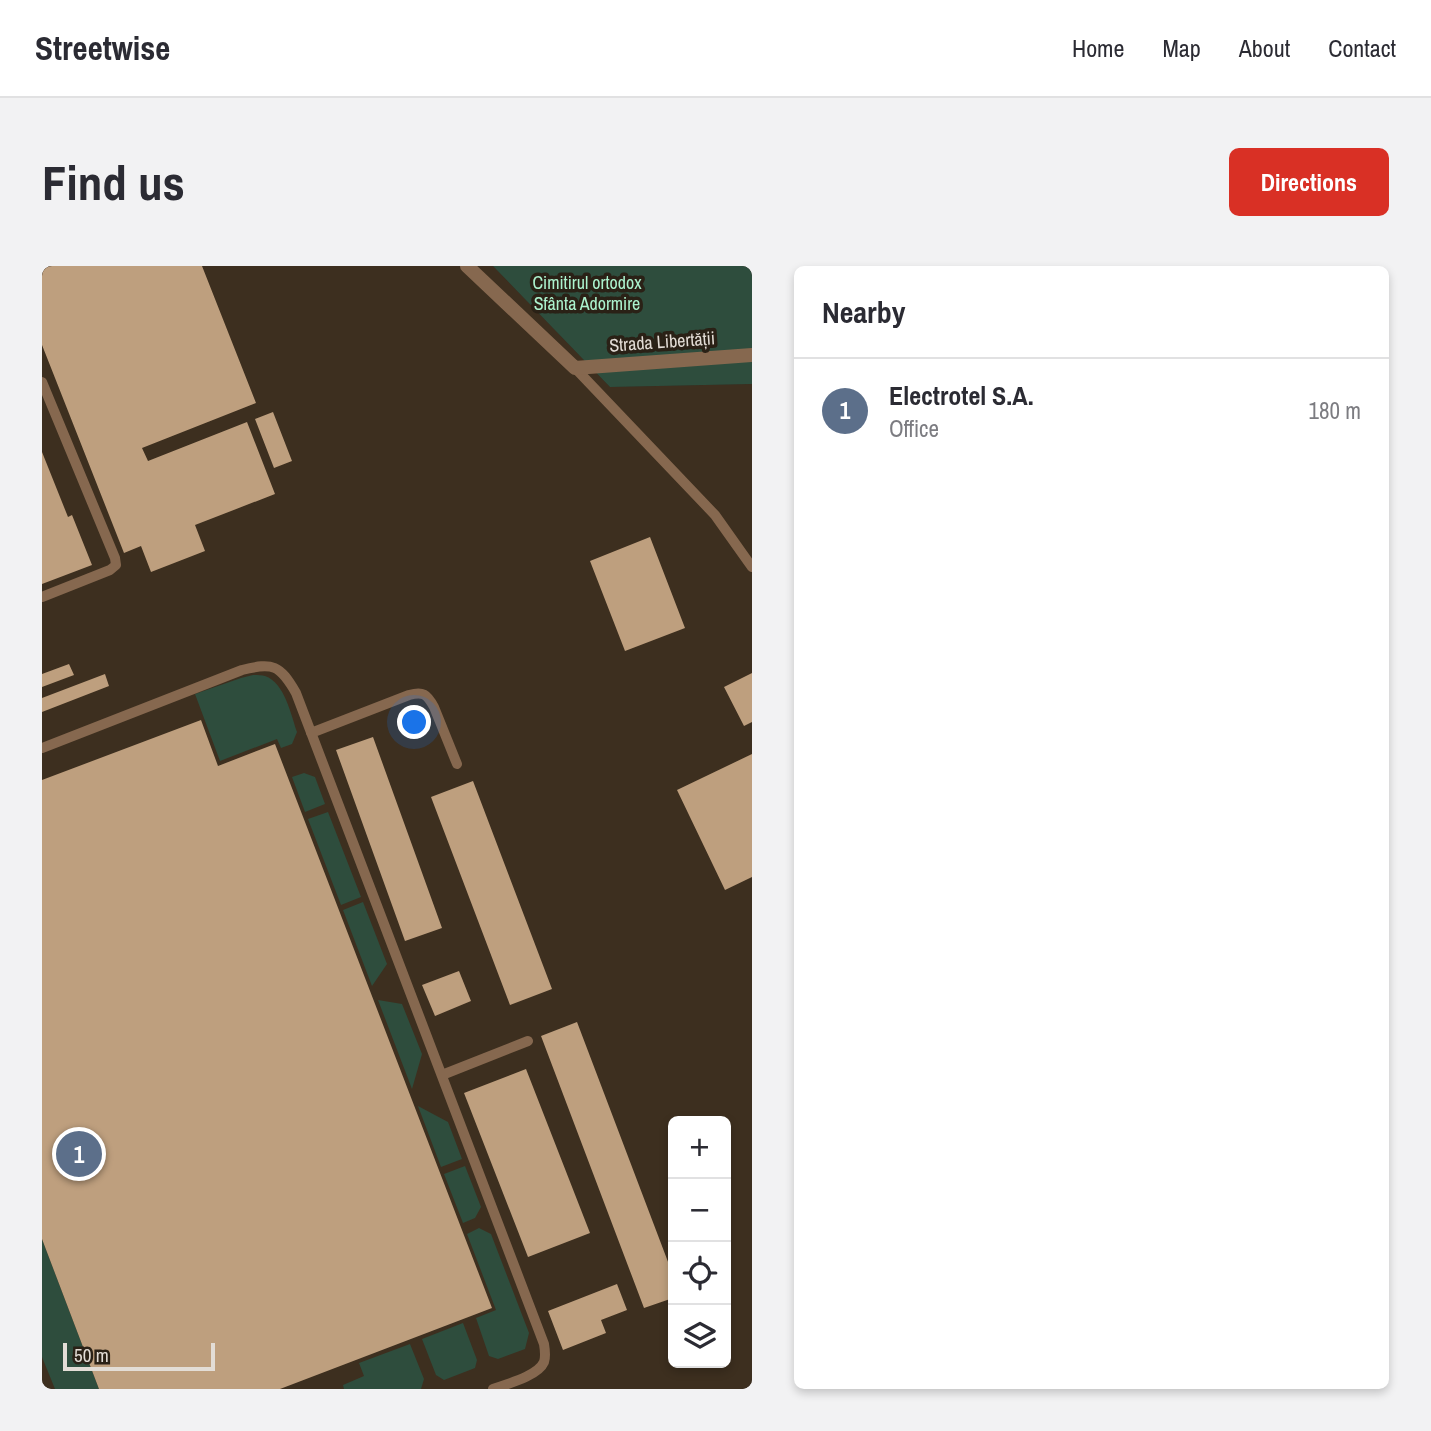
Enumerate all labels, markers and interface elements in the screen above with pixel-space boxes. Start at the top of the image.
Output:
text: Streetwise [35,26,170,70]
text: Home [1072,32,1124,64]
text: Map [1162,32,1201,64]
text: About [1239,32,1290,64]
text: Contact [1328,32,1396,64]
button: Directions [1229,148,1389,216]
text: Find us [42,149,185,215]
park label: Cimitirul ortodox Sfânta Adormire [532,270,642,316]
text: Nearby [822,292,905,332]
street label: Strada Libertății [608,325,716,358]
text: Electrotel S.A. [889,378,1034,413]
text: 1 [840,395,850,426]
text: 180 m [1309,395,1361,426]
text: Office [889,413,939,444]
your location [397,705,431,739]
map controls [668,1116,731,1368]
button: + [668,1116,731,1179]
pin: 1 [56,1128,102,1180]
button: − [668,1179,731,1242]
button: locate [668,1242,731,1305]
button: layers [668,1305,731,1368]
scale bar [63,1340,215,1372]
text: 50 m [74,1342,109,1368]

